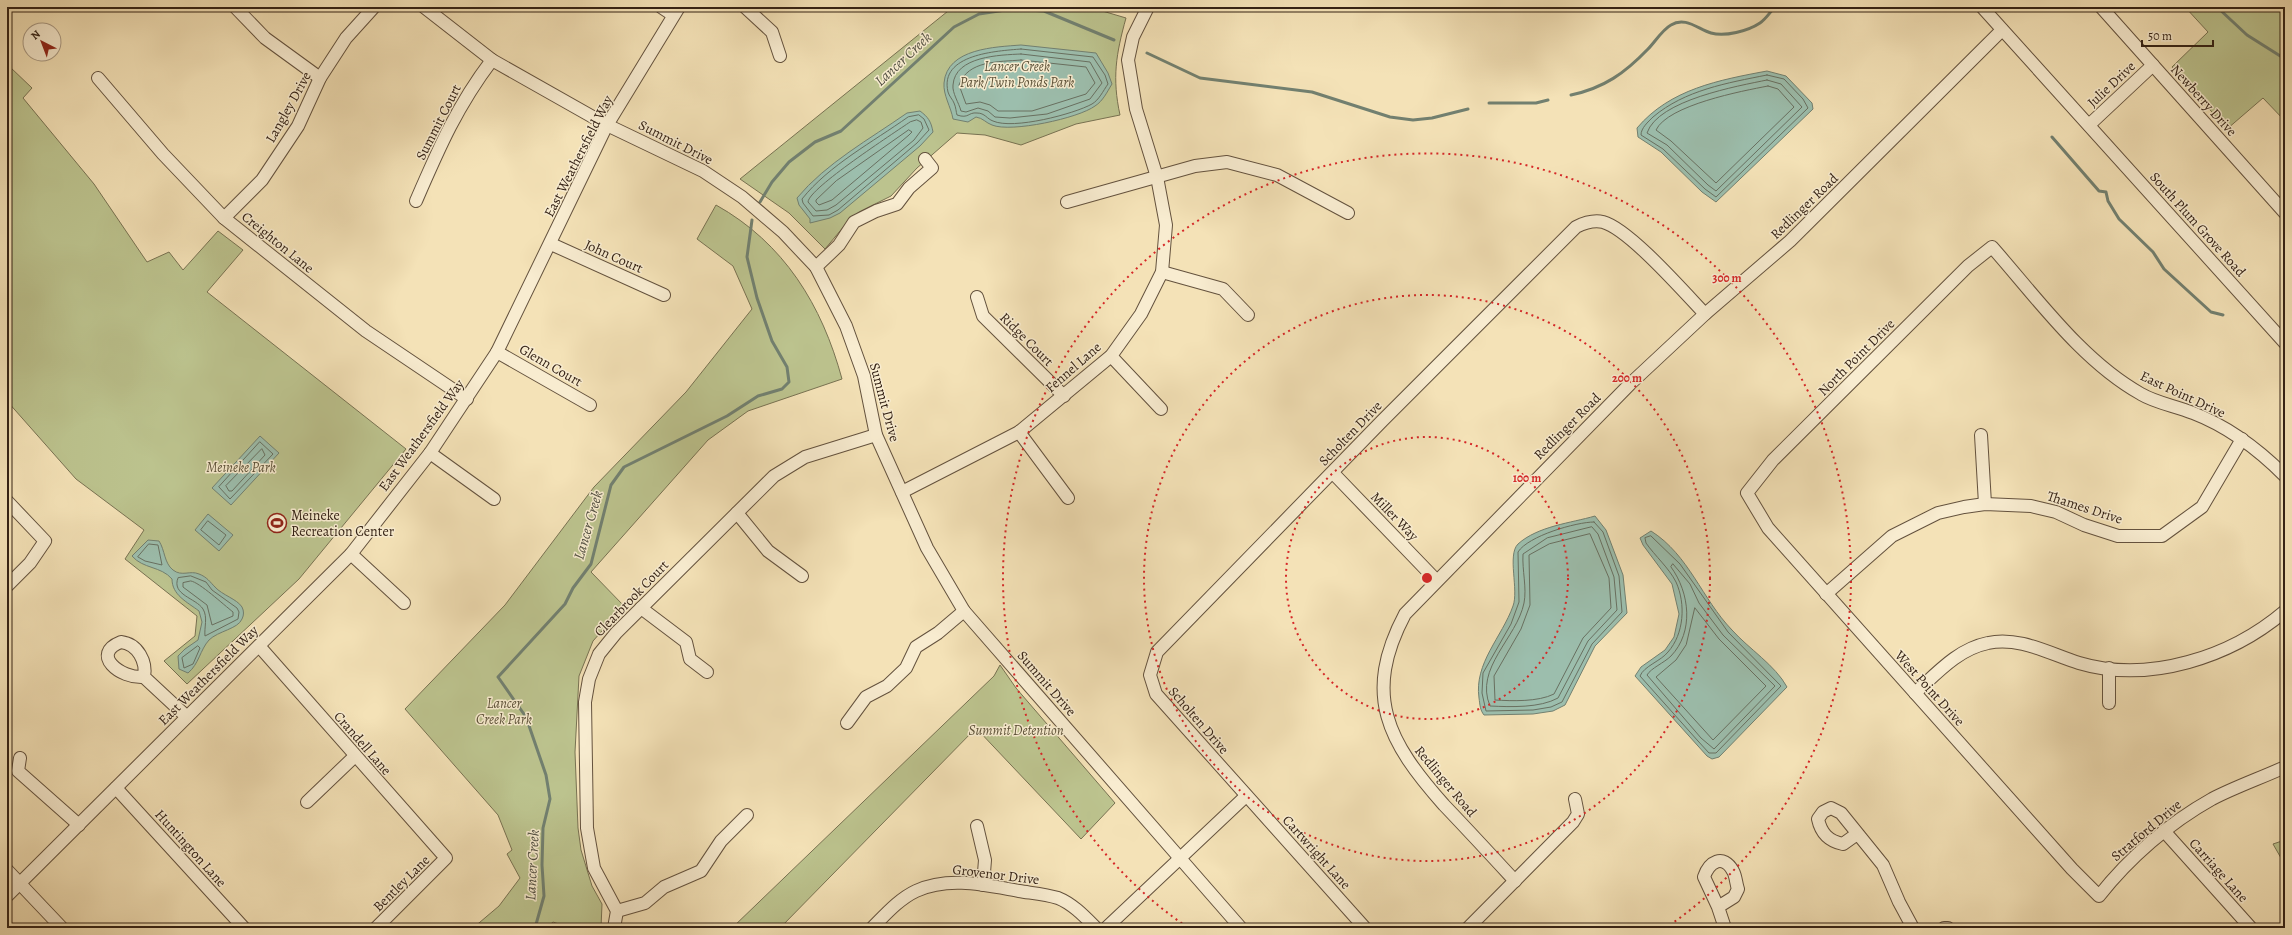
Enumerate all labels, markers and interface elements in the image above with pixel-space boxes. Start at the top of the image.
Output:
north arrow [22,22,62,62]
scale bar [2142,22,2213,48]
text: N [28,27,44,43]
water label: Lancer Creek [870,27,936,90]
text: 50 m [2148,28,2172,44]
park label: Lancer Creek Park/Twin Ponds Park [960,57,1074,92]
street label: Julie Drive [2083,57,2140,112]
street label: Newberry Drive [2166,60,2241,140]
street label: Langley Drive [261,68,316,146]
street label: Summit Court [411,81,466,163]
street label: East Weathersfield Way [539,91,618,220]
street label: Summit Drive [635,116,716,169]
street label: South Plum Grove Road [2145,168,2250,281]
street label: Redlinger Road [1766,169,1843,244]
street label: Creighton Lane [238,207,318,277]
street label: John Court [582,235,646,278]
text: 300 m [1712,270,1742,286]
street label: Ridge Court [996,308,1058,371]
street label: North Point Drive [1814,315,1899,400]
street label: Fennel Lane [1041,338,1105,397]
street label: Glenn Court [516,340,586,391]
street label: Summit Drive [865,361,904,444]
street label: East Point Drive [2137,366,2229,423]
text: 200 m [1612,370,1642,386]
street label: East Weathersfield Way [374,375,469,495]
street label: Redlinger Road [1530,388,1605,464]
street label: Scholten Drive [1314,397,1386,470]
park label: Meineke Park [206,458,276,477]
text: 100 m [1513,470,1541,486]
street label: Thames Drive [2045,486,2125,529]
water label: Lancer Creek [569,488,607,562]
street label: Miller Way [1367,488,1423,546]
place label: Meineke Recreation Center [291,506,395,541]
sports icon: Meineke Recreation Center [266,512,288,534]
street label: Clearbrook Court [590,556,673,641]
centre of rings [1420,571,1434,585]
street label: East Weathersfield Way [154,621,263,730]
street label: West Point Drive [1890,646,1969,730]
street label: Summit Drive [1013,647,1080,720]
street label: Scholten Drive [1164,683,1233,758]
park label: Lancer Creek Park [476,694,532,729]
street label: Crandell Lane [330,707,396,779]
park label: Summit Detention [968,721,1064,740]
street label: Redlinger Road [1410,742,1481,821]
street label: Stratford Drive [2107,795,2186,866]
street label: Huntington Lane [151,805,231,891]
street label: Cartwright Lane [1278,811,1355,894]
water label: Lancer Creek [520,829,544,901]
street label: Carriage Lane [2185,834,2252,906]
street label: Bentley Lane [369,851,434,916]
street label: Grovenor Drive [951,860,1041,889]

